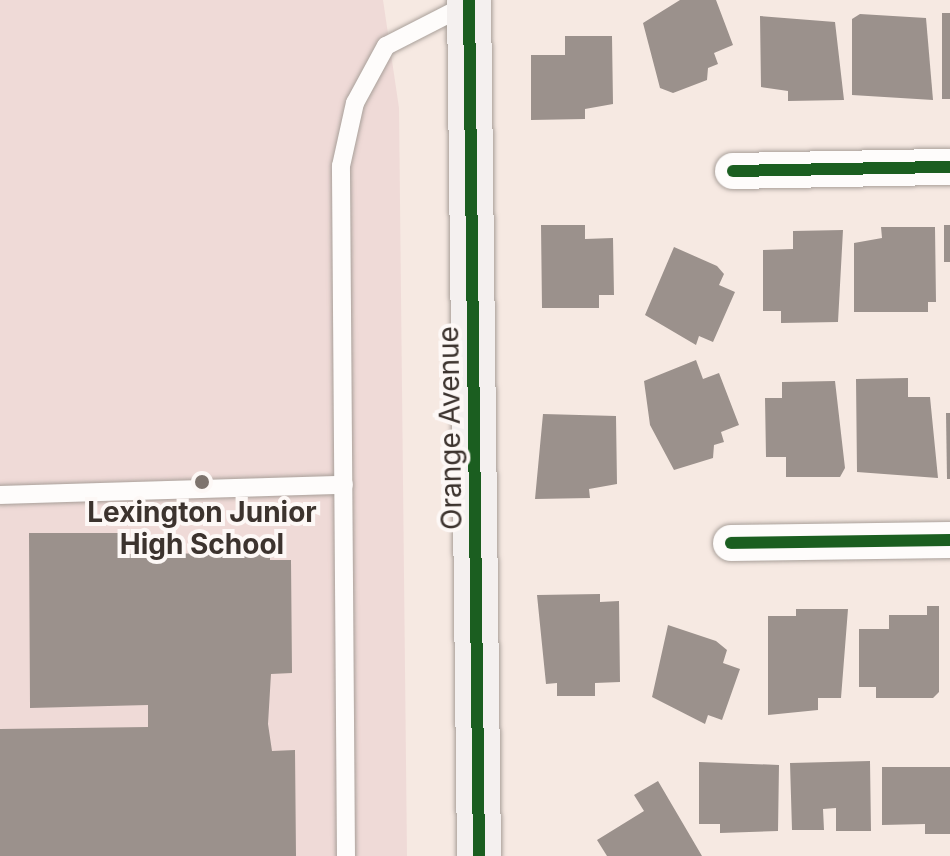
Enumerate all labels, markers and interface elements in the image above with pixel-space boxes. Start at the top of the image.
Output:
street label: Orange Avenue [431,326,469,530]
marker: Lexington Junior High School [193,473,211,491]
place label: Lexington Junior High School [87,495,317,561]

